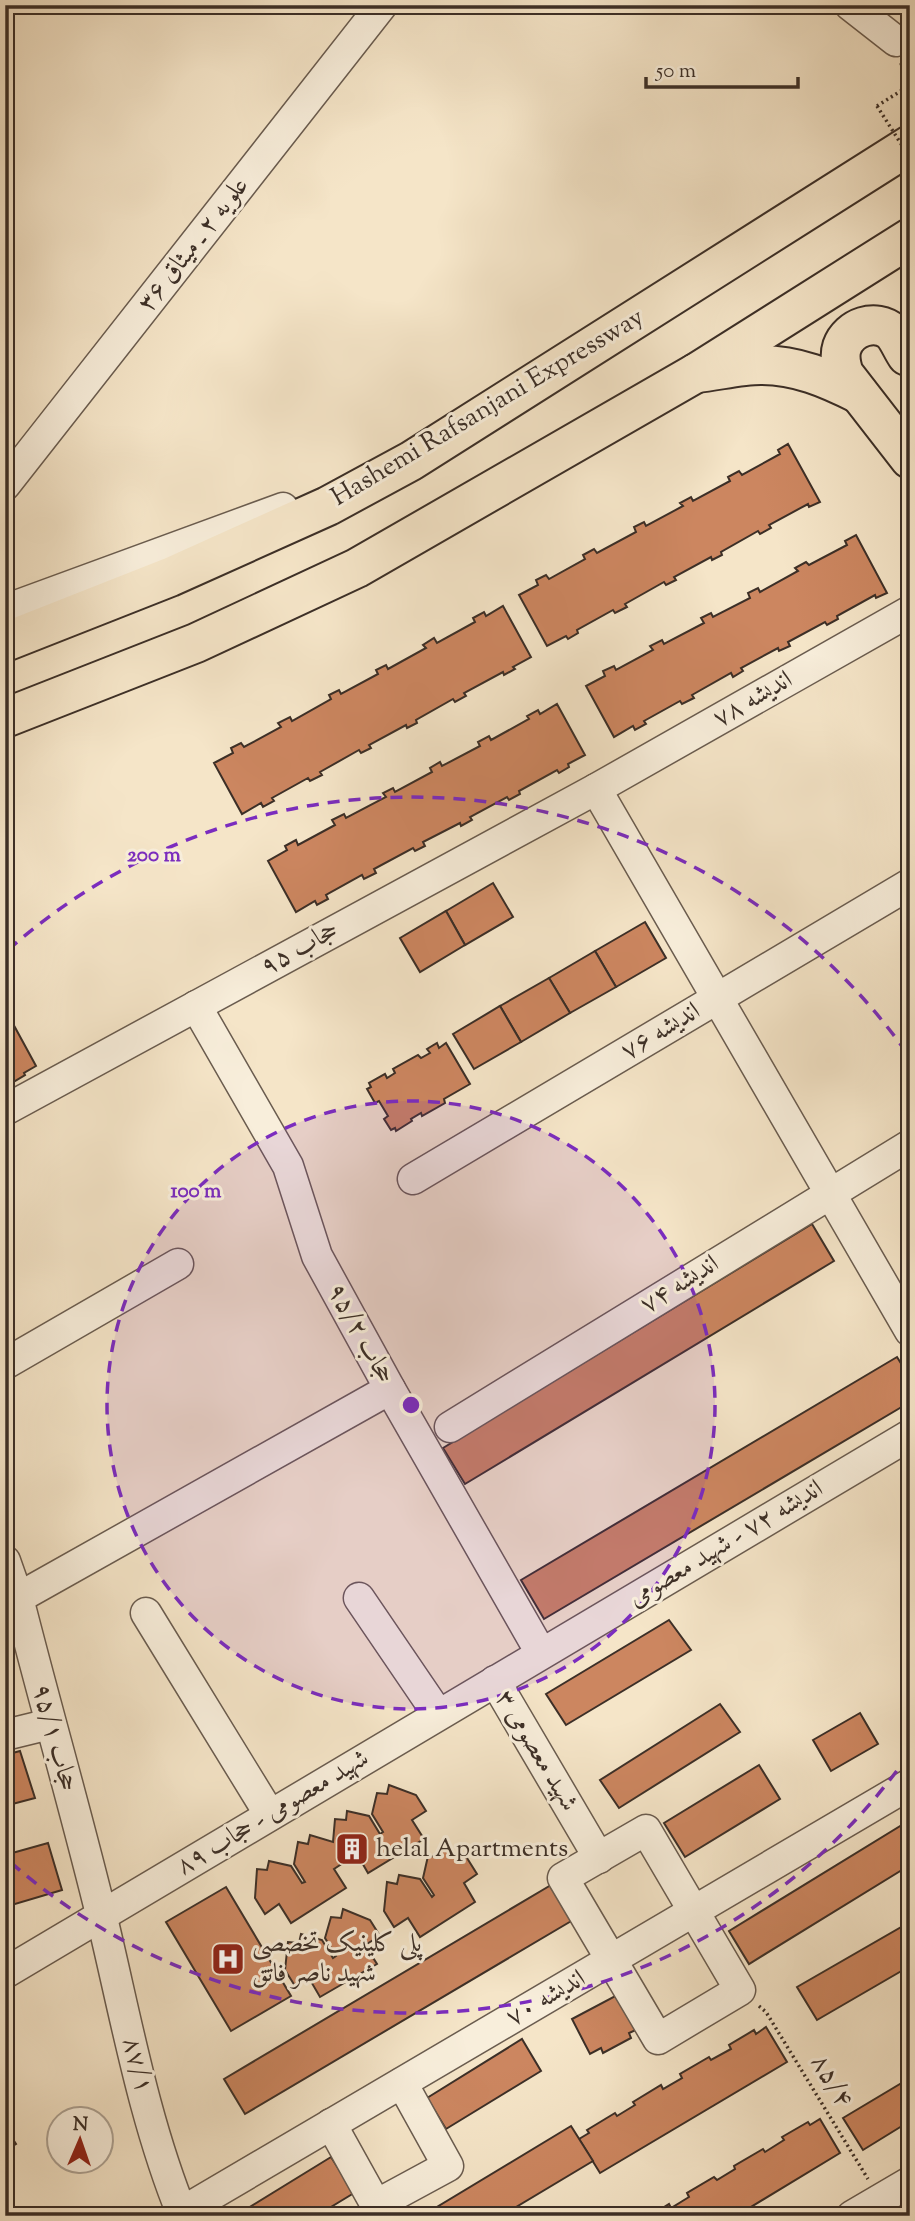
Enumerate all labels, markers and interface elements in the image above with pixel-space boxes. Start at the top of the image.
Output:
scale bar [646,46,798,90]
text: 50 m [655,57,696,87]
street label: علویه ۲ ـ میثاق ۳۶ [129,170,259,320]
street label: Hashemi Rafsanjani Expressway [325,300,651,516]
street label: اندیشه ۷۸ [706,662,800,738]
text: 200 m [127,841,182,871]
street label: حجاب ۹۵ [254,912,346,986]
street label: اندیشه ۷۶ [614,994,708,1070]
text: 100 m [171,1177,222,1207]
street label: اندیشه ۷۴ [633,1246,727,1324]
street label: حجاب ۹۵/۲ [317,1277,403,1391]
centre of rings [399,1393,423,1417]
street label: اندیشه ۷۲ - شهید معصومی [621,1471,831,1617]
street label: حجاب ۹۵/۱ [22,1680,86,1796]
street label: شهید معصومی ۳ [485,1683,587,1819]
street label: شهید معصومی - حجاب ۸۹ [170,1741,376,1885]
building icon: helal Apartments [333,1830,371,1868]
place label: helal Apartments [376,1831,568,1868]
place label: پلی کلینیک تخصصی شهید ناصر فاتق [252,1926,423,1993]
hospital icon: پلی کلینیک تخصصی شهید ناصر فاتق [209,1940,247,1978]
street label: اندیشه ۷۰ [499,1961,593,2037]
street label: ۸۷/۱ [112,2033,162,2097]
street label: ۸۵/۴ [801,2047,861,2115]
north arrow [46,2106,116,2176]
text: N [72,2112,89,2139]

